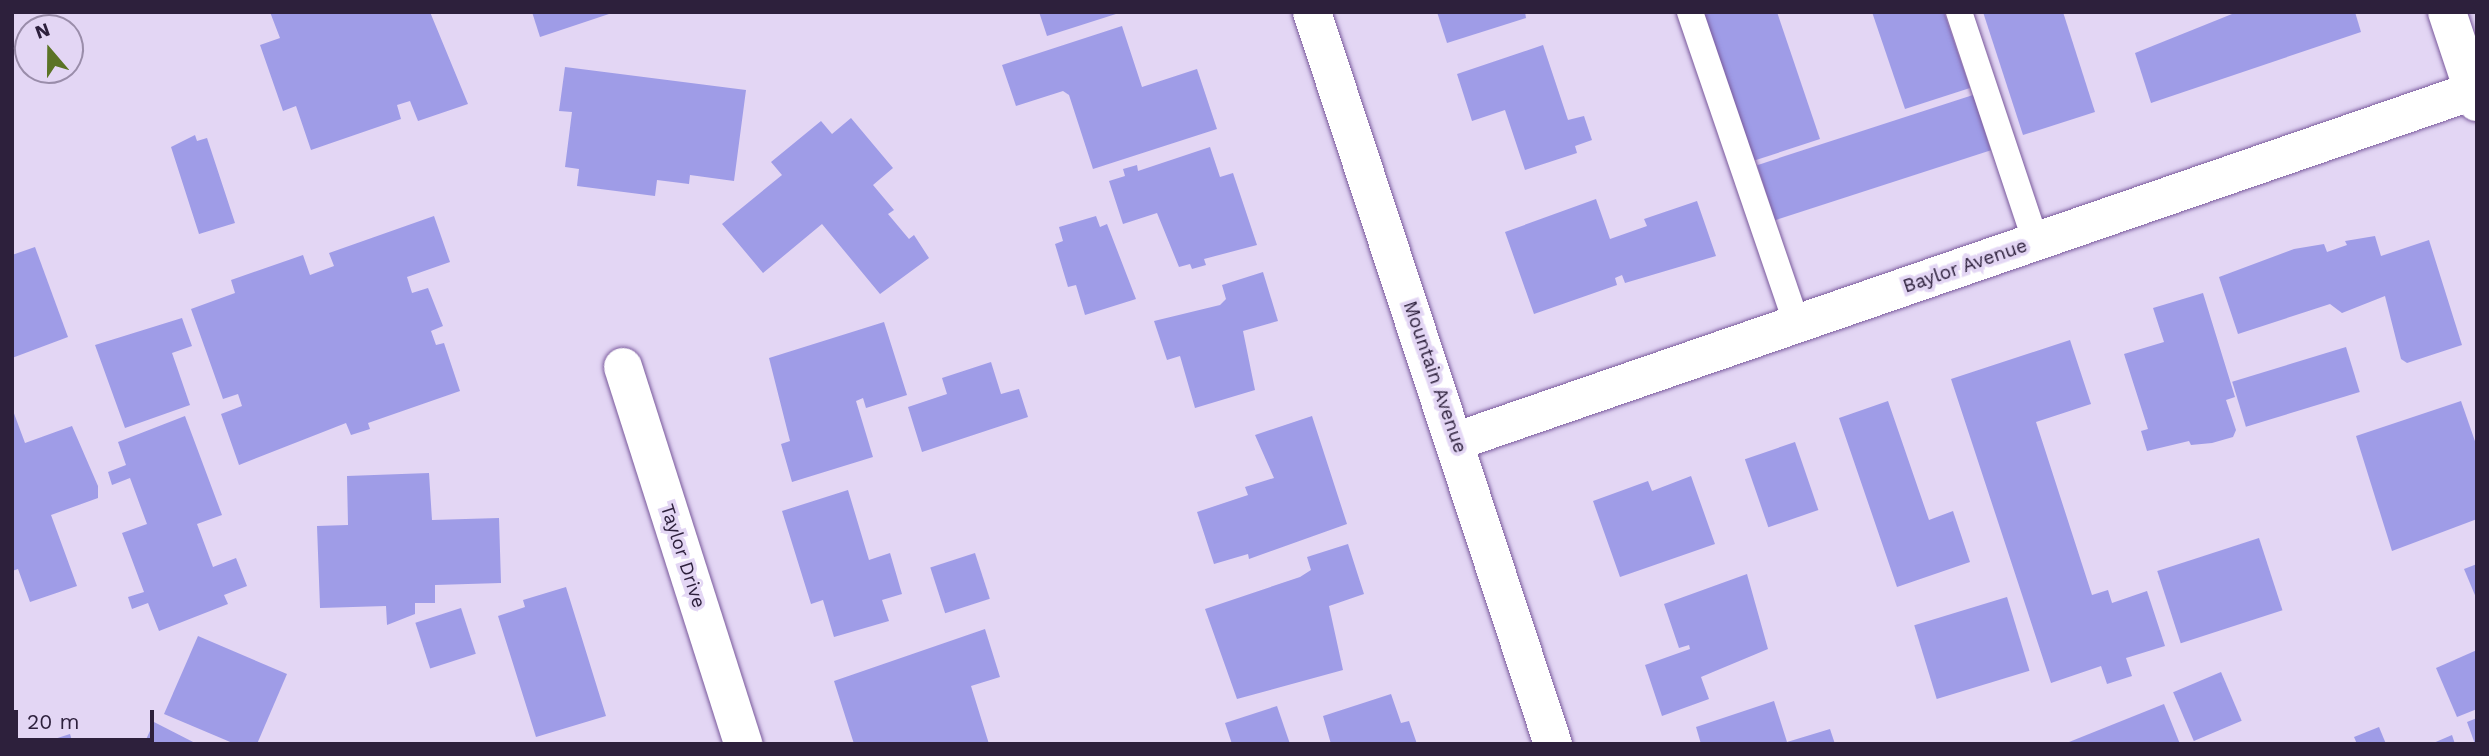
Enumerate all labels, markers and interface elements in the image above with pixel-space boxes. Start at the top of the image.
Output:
north arrow [14,14,84,84]
text: N [32,17,53,44]
street label: Baylor Avenue [1899,234,2031,298]
street label: Mountain Avenue [1398,298,1472,456]
street label: Taylor Drive [655,501,711,611]
scale bar [18,696,158,740]
text: 20 m [27,709,79,734]

